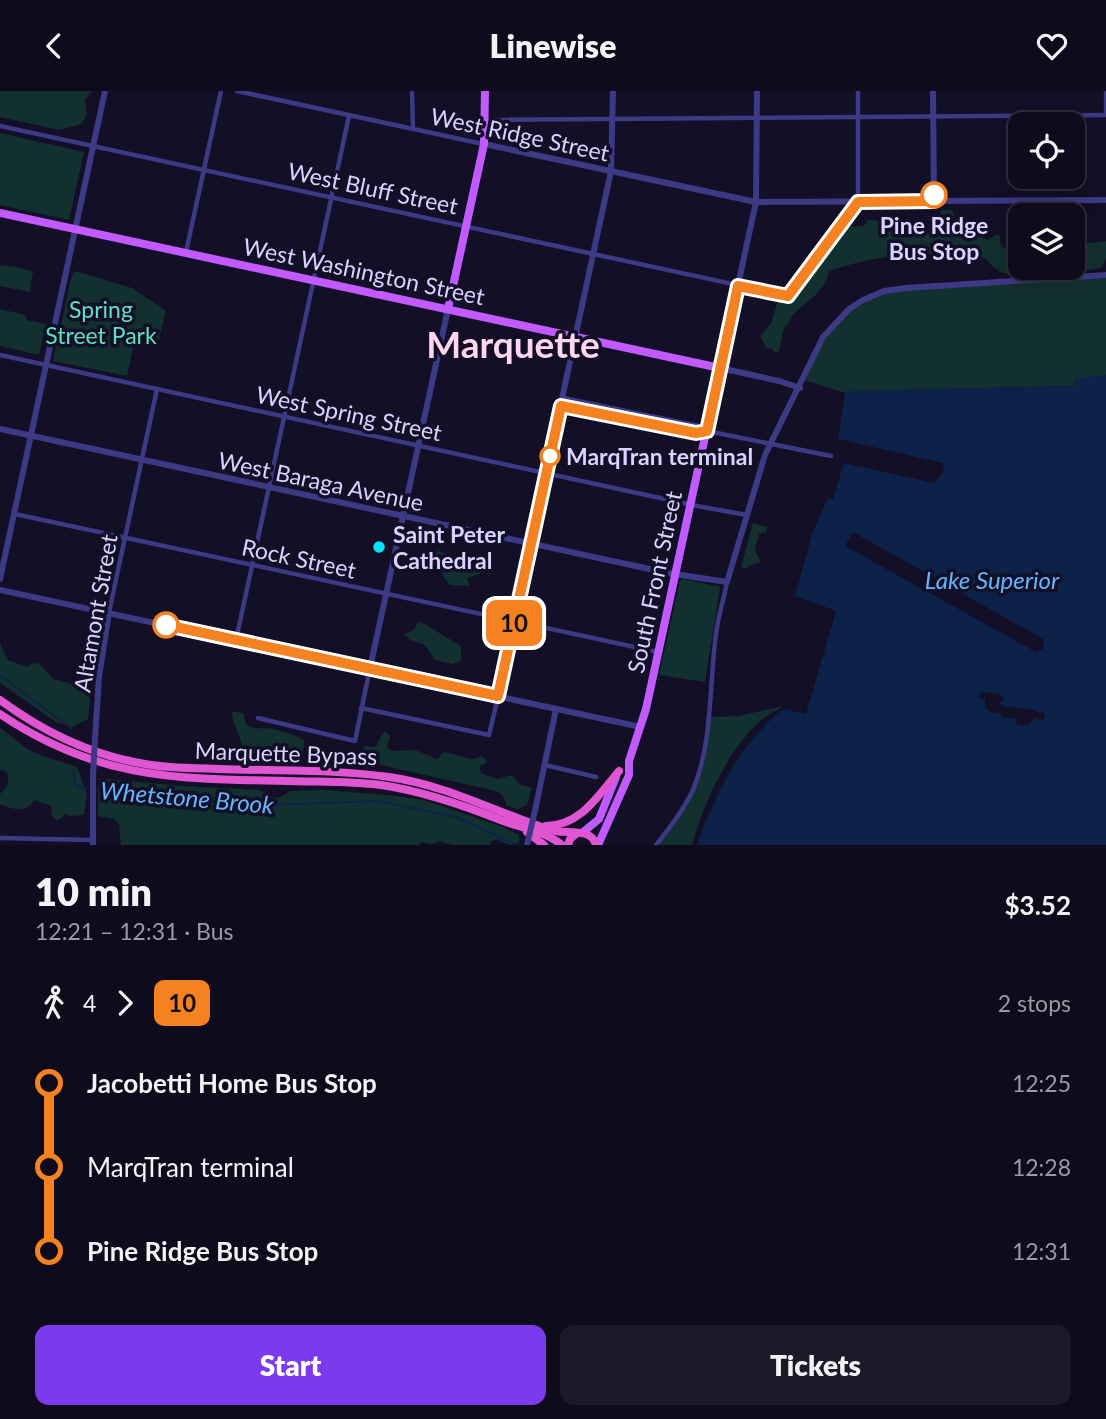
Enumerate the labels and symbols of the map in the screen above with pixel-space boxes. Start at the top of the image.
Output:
street label: West Ridge Street [428,101,613,167]
street label: West Bluff Street [285,156,461,220]
marker: Pine Ridge Bus Stop [921,182,947,208]
place label: Pine Ridge Bus Stop [880,211,988,265]
street label: West Washington Street [241,232,488,310]
park label: Spring Street Park [45,295,157,349]
district label: Marquette [426,321,600,366]
street label: West Spring Street [254,380,445,446]
place label: MarqTran terminal [566,442,753,470]
street label: West Baraga Avenue [216,446,426,516]
marker: MarqTran terminal [540,446,560,466]
street label: South Front Street [621,488,687,676]
place label: Saint Peter Cathedral [393,520,506,574]
street label: Altamont Street [67,531,123,694]
street label: Rock Street [239,532,359,584]
marker: Saint Peter Cathedral [371,539,387,555]
water label: Lake Superior [925,565,1060,594]
line badge: 10 [482,600,546,646]
unlabelled marker [153,612,179,638]
street label: Marquette Bypass [194,736,378,770]
water label: Whetstone Brook [99,775,276,819]

